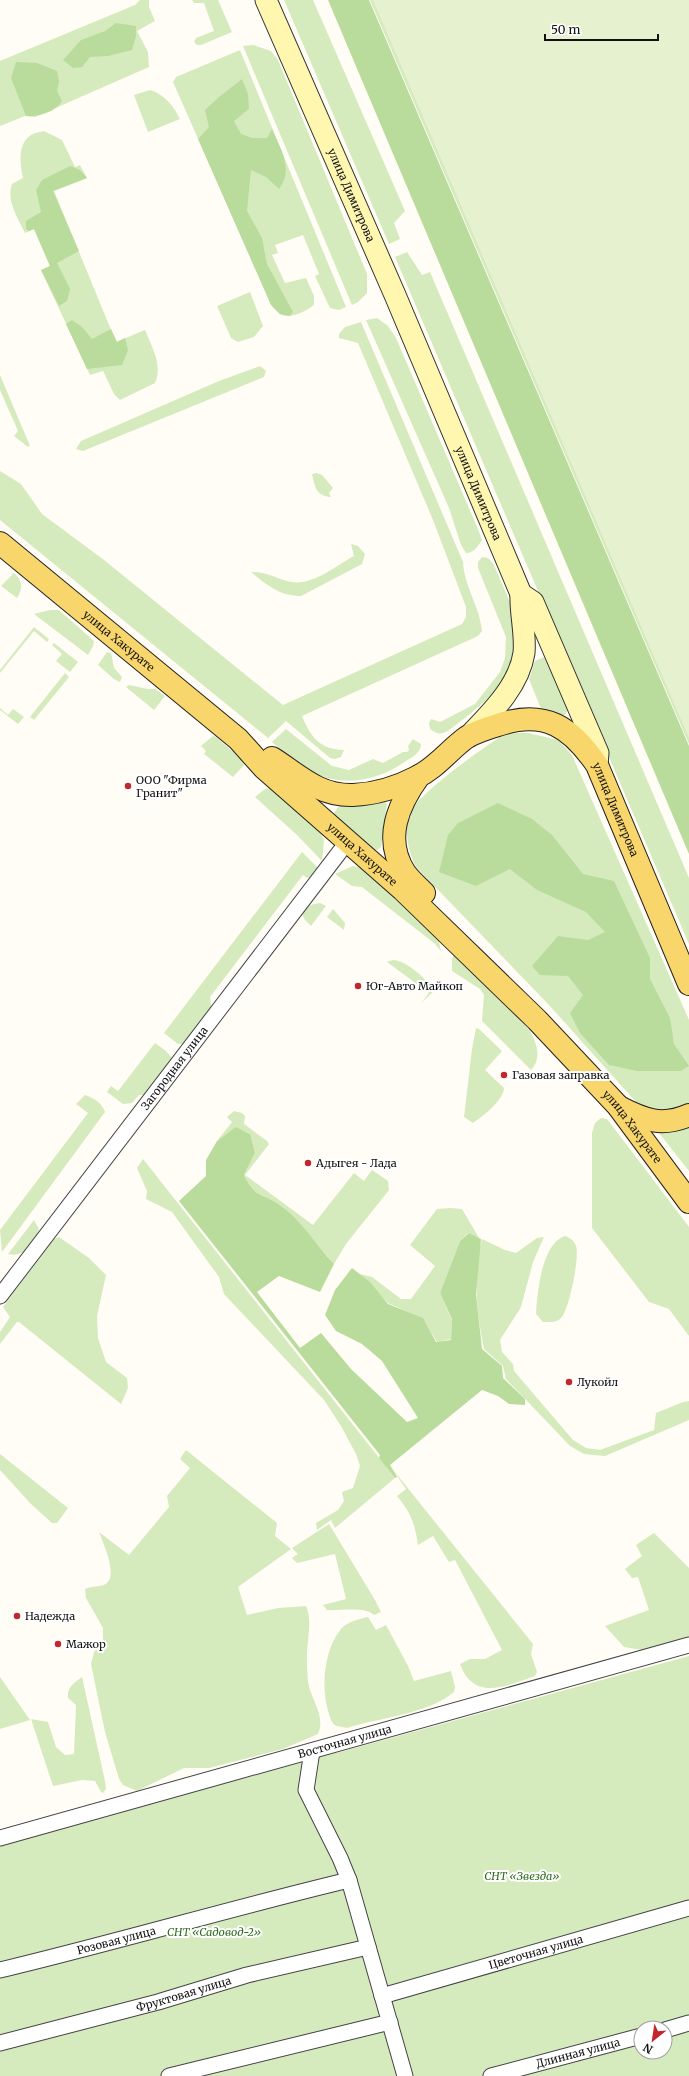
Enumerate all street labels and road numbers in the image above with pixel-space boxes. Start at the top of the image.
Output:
street label: улица Димитрова [325,146,378,244]
street label: улица Димитрова [452,444,505,542]
street label: улица Хакурате [80,607,158,675]
street label: улица Димитрова [590,760,642,859]
street label: улица Хакурате [324,820,400,889]
street label: Загородная улица [138,1024,211,1112]
street label: улица Хакурате [600,1087,665,1166]
street label: Восточная улица [296,1722,393,1761]
street label: Розовая улица [75,1923,157,1958]
street label: Цветочная улица [487,1932,585,1972]
street label: Фруктовая улица [135,1973,233,2014]
street label: Длинная улица [535,2035,622,2071]

